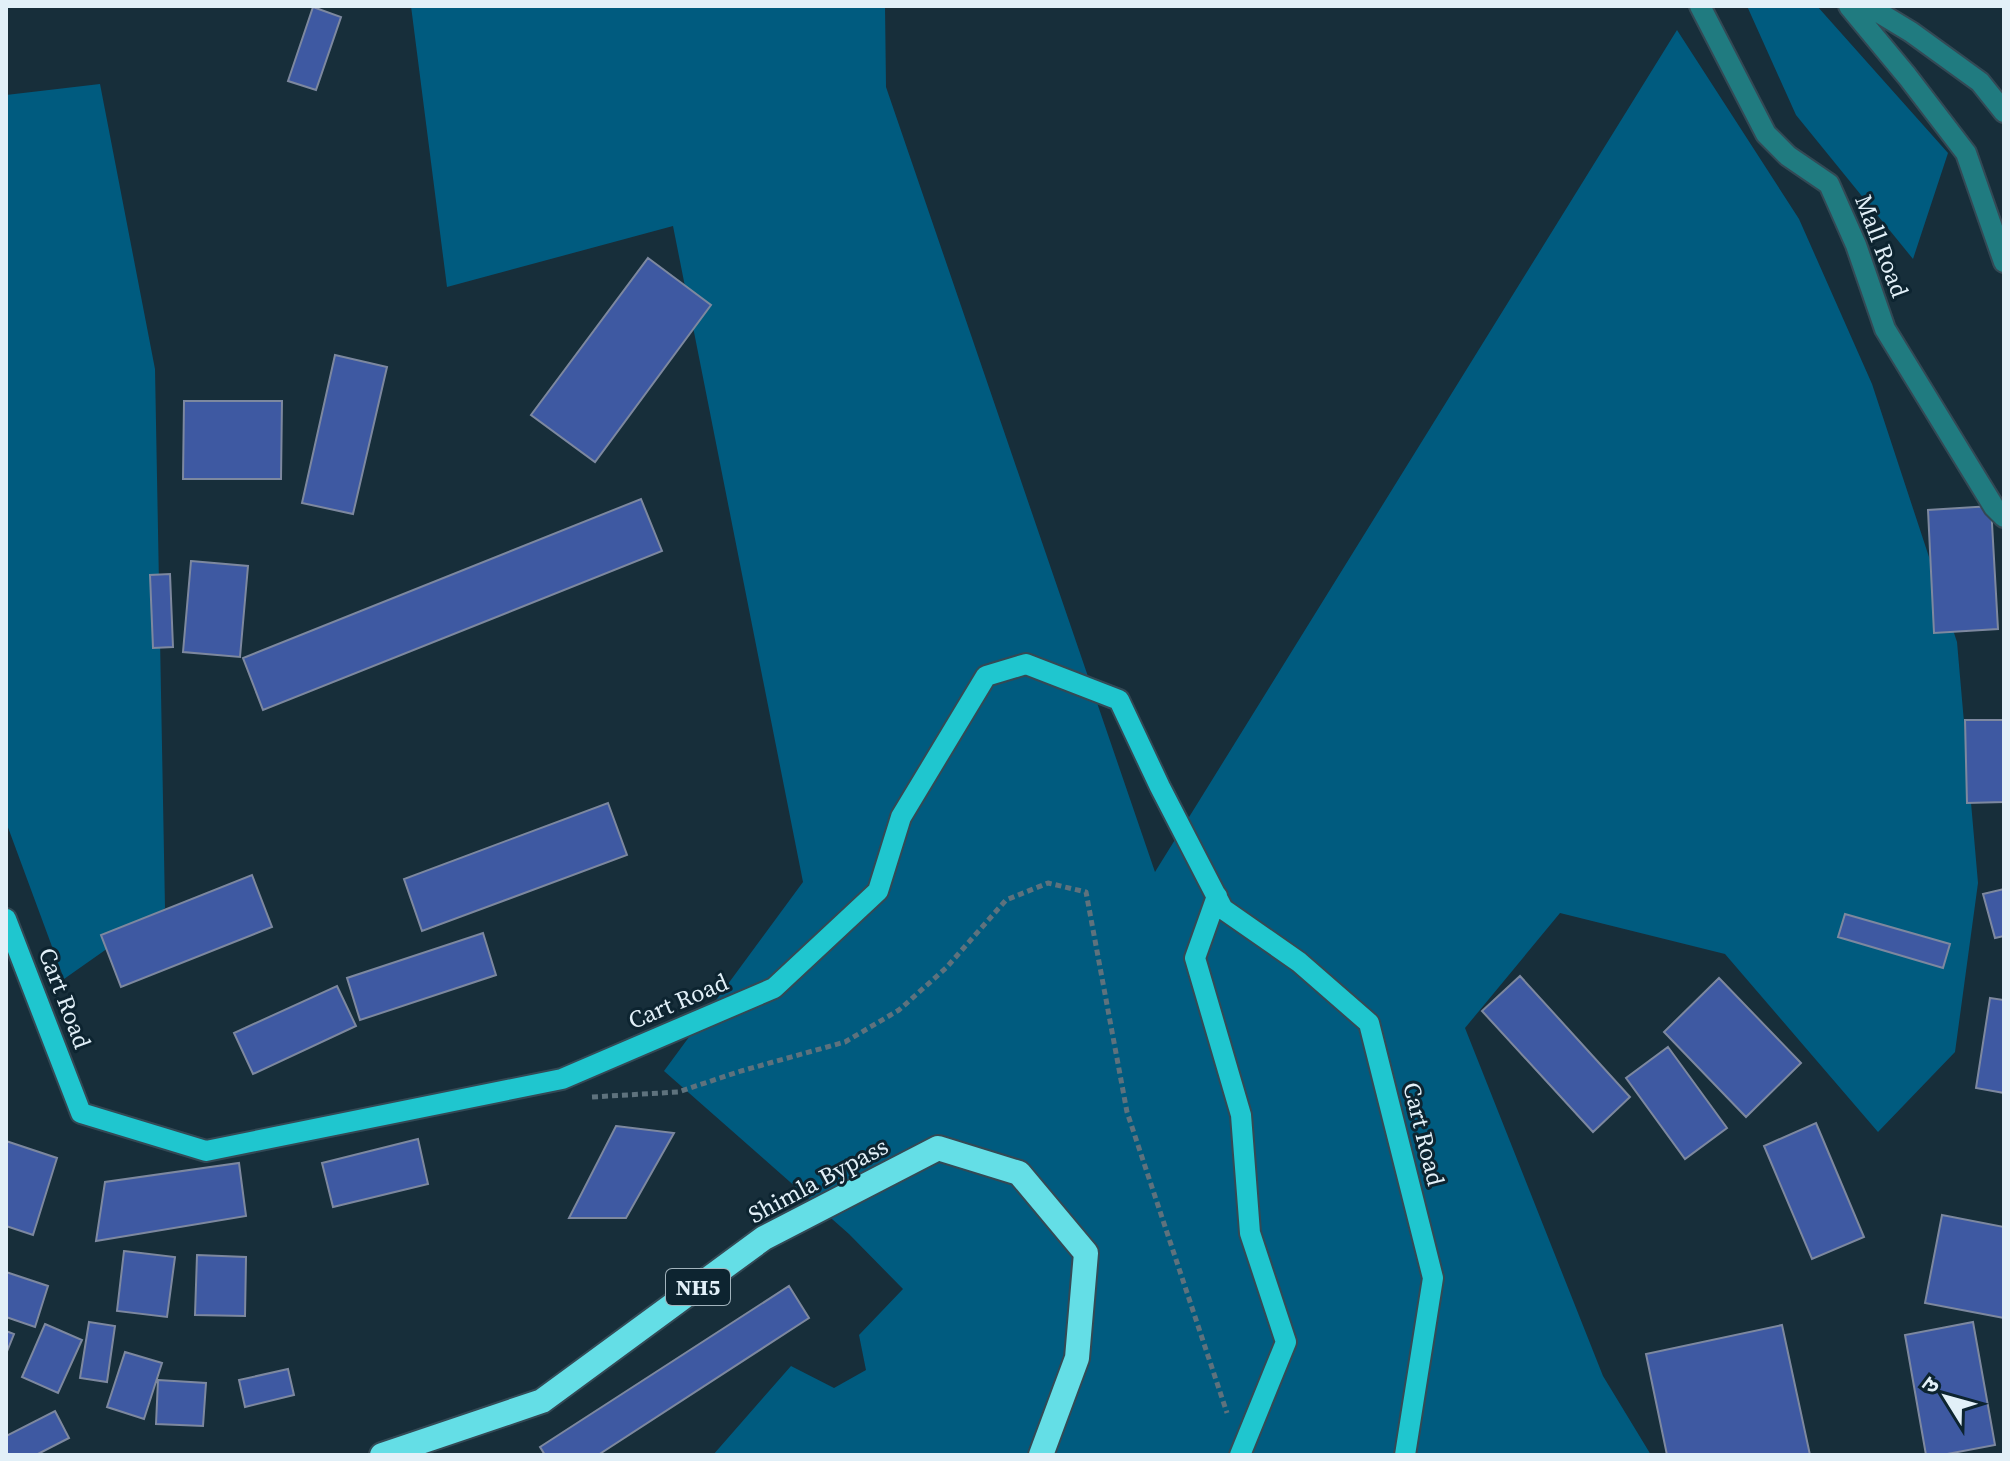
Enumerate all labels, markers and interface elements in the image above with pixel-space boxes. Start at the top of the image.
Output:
street label: Mall Road [1847,190,1917,303]
street label: Cart Road [31,943,99,1054]
street label: Cart Road [623,965,733,1037]
street label: Cart Road [1395,1079,1453,1190]
street label: Shimla Bypass [742,1129,894,1231]
road number: NH5 [666,1269,730,1305]
north arrow [1906,1357,1986,1437]
text: उ [1914,1370,1947,1399]

